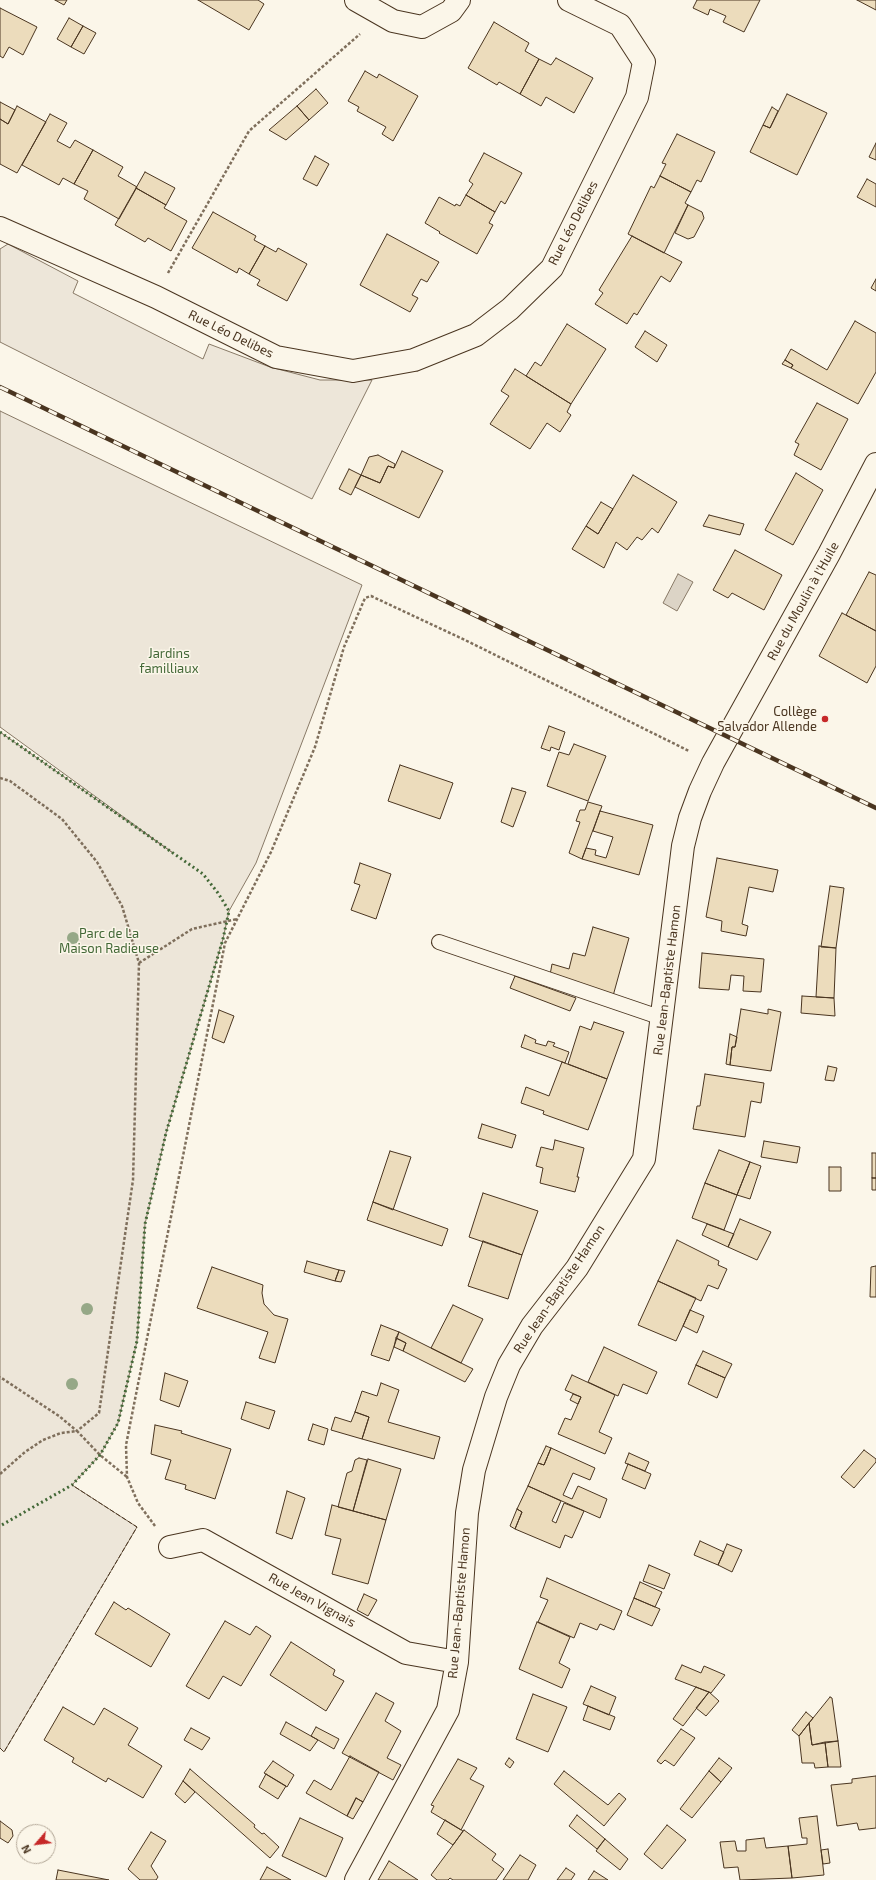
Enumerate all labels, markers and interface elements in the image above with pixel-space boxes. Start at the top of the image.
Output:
street label: Rue Léo Delibes [545,178,601,268]
street label: Rue Léo Delibes [186,307,276,361]
street label: Rue du Moulin à l'Huile [764,539,842,663]
park label: Jardins familliaux [139,646,199,677]
place label: Collège Salvador Allende [717,704,817,735]
marker: Collège Salvador Allende [820,714,830,724]
street label: Rue Jean-Baptiste Hamon [650,904,684,1056]
park label: Parc de La Maison Radieuse [59,926,159,957]
street label: Rue Jean-Baptiste Hamon [510,1222,608,1356]
street label: Rue Jean-Baptiste Hamon [445,1527,473,1679]
street label: Rue Jean Vignais [266,1570,358,1630]
north arrow [16,1824,56,1864]
text: N [18,1843,33,1856]

